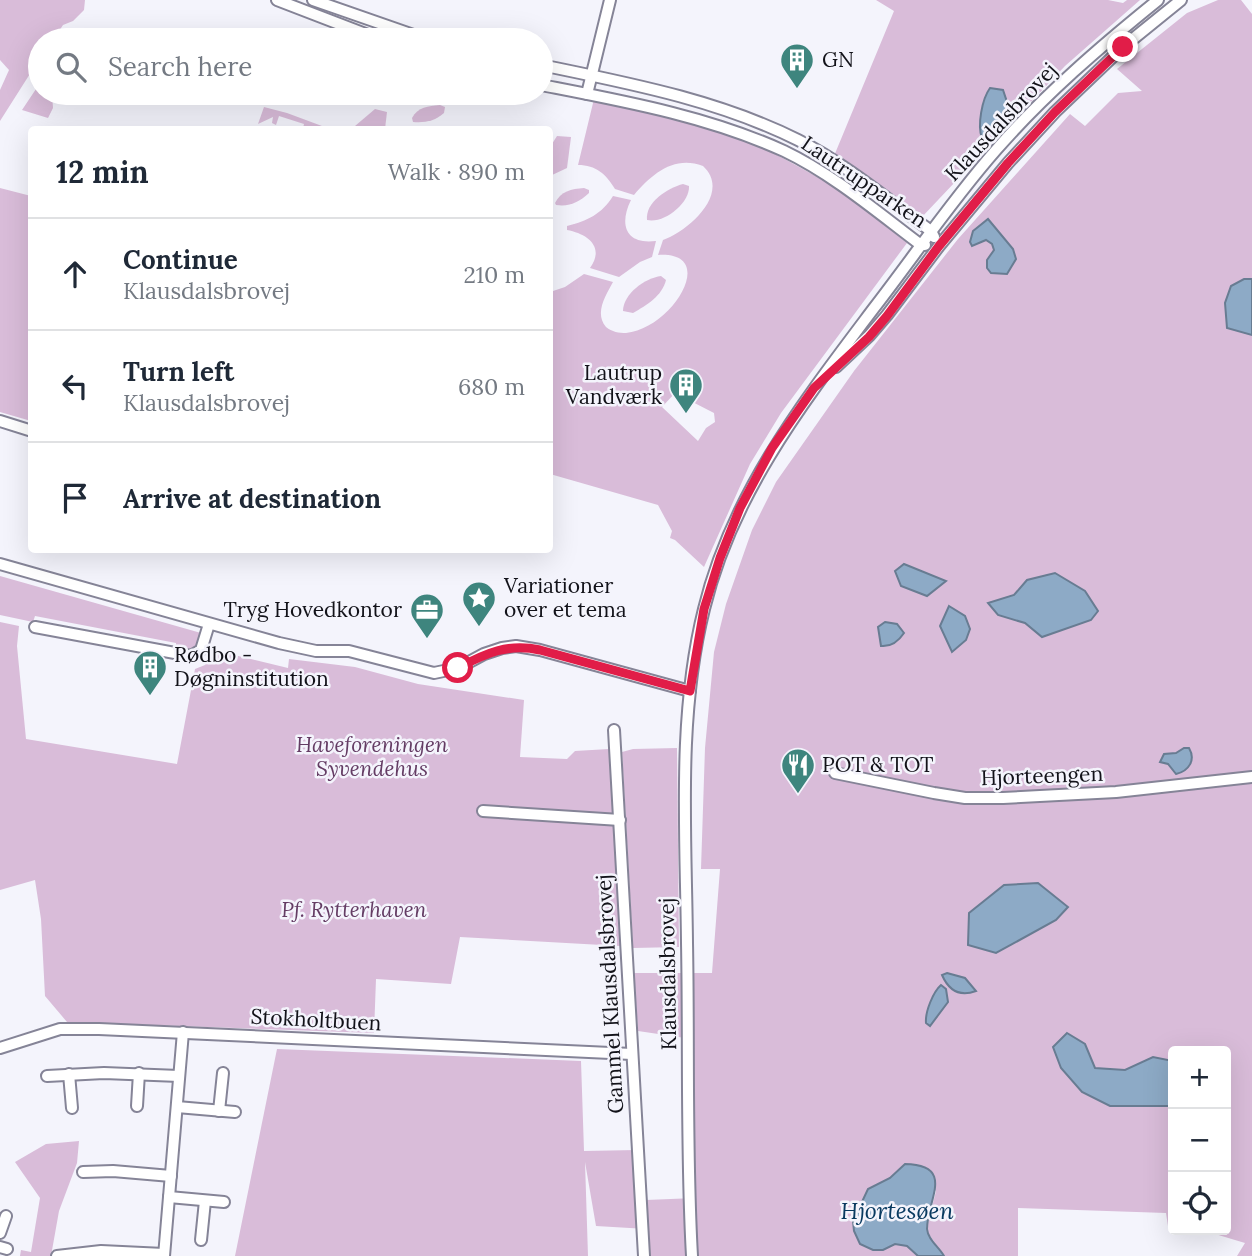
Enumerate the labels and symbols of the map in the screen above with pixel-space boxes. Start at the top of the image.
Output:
route end [1107,31,1138,62]
building icon: GN [778,41,816,90]
place label: GN [822,46,854,73]
street label: Klausdalsbrovej [939,57,1063,187]
street label: Lautrupparken [796,130,932,234]
place label: Lautrup Vandværk [565,359,663,410]
building icon: Lautrup Vandværk [667,366,705,415]
place label: Variationer over et tema [503,572,627,623]
place icon: Variationer over et tema [460,579,498,628]
office icon: Tryg Hovedkontor [408,591,446,640]
place label: Tryg Hovedkontor [224,596,402,623]
place label: Rødbo - Døgninstitution [174,641,329,692]
building icon: Rødbo - Døgninstitution [131,648,169,697]
route start [442,652,473,683]
park label: Haveforeningen Syvendehus [296,731,448,782]
restaurant icon: POT & TOT [779,746,817,795]
place label: POT & TOT [822,751,934,778]
street label: Hjorteengen [980,760,1104,791]
street label: Gammel Klausdalsbrovej [590,874,629,1114]
park label: Pf. Rytterhaven [281,896,427,923]
street label: Klausdalsbrovej [653,897,682,1051]
street label: Stokholtbuen [250,1003,382,1036]
water label: Hjortesøen [840,1196,954,1225]

